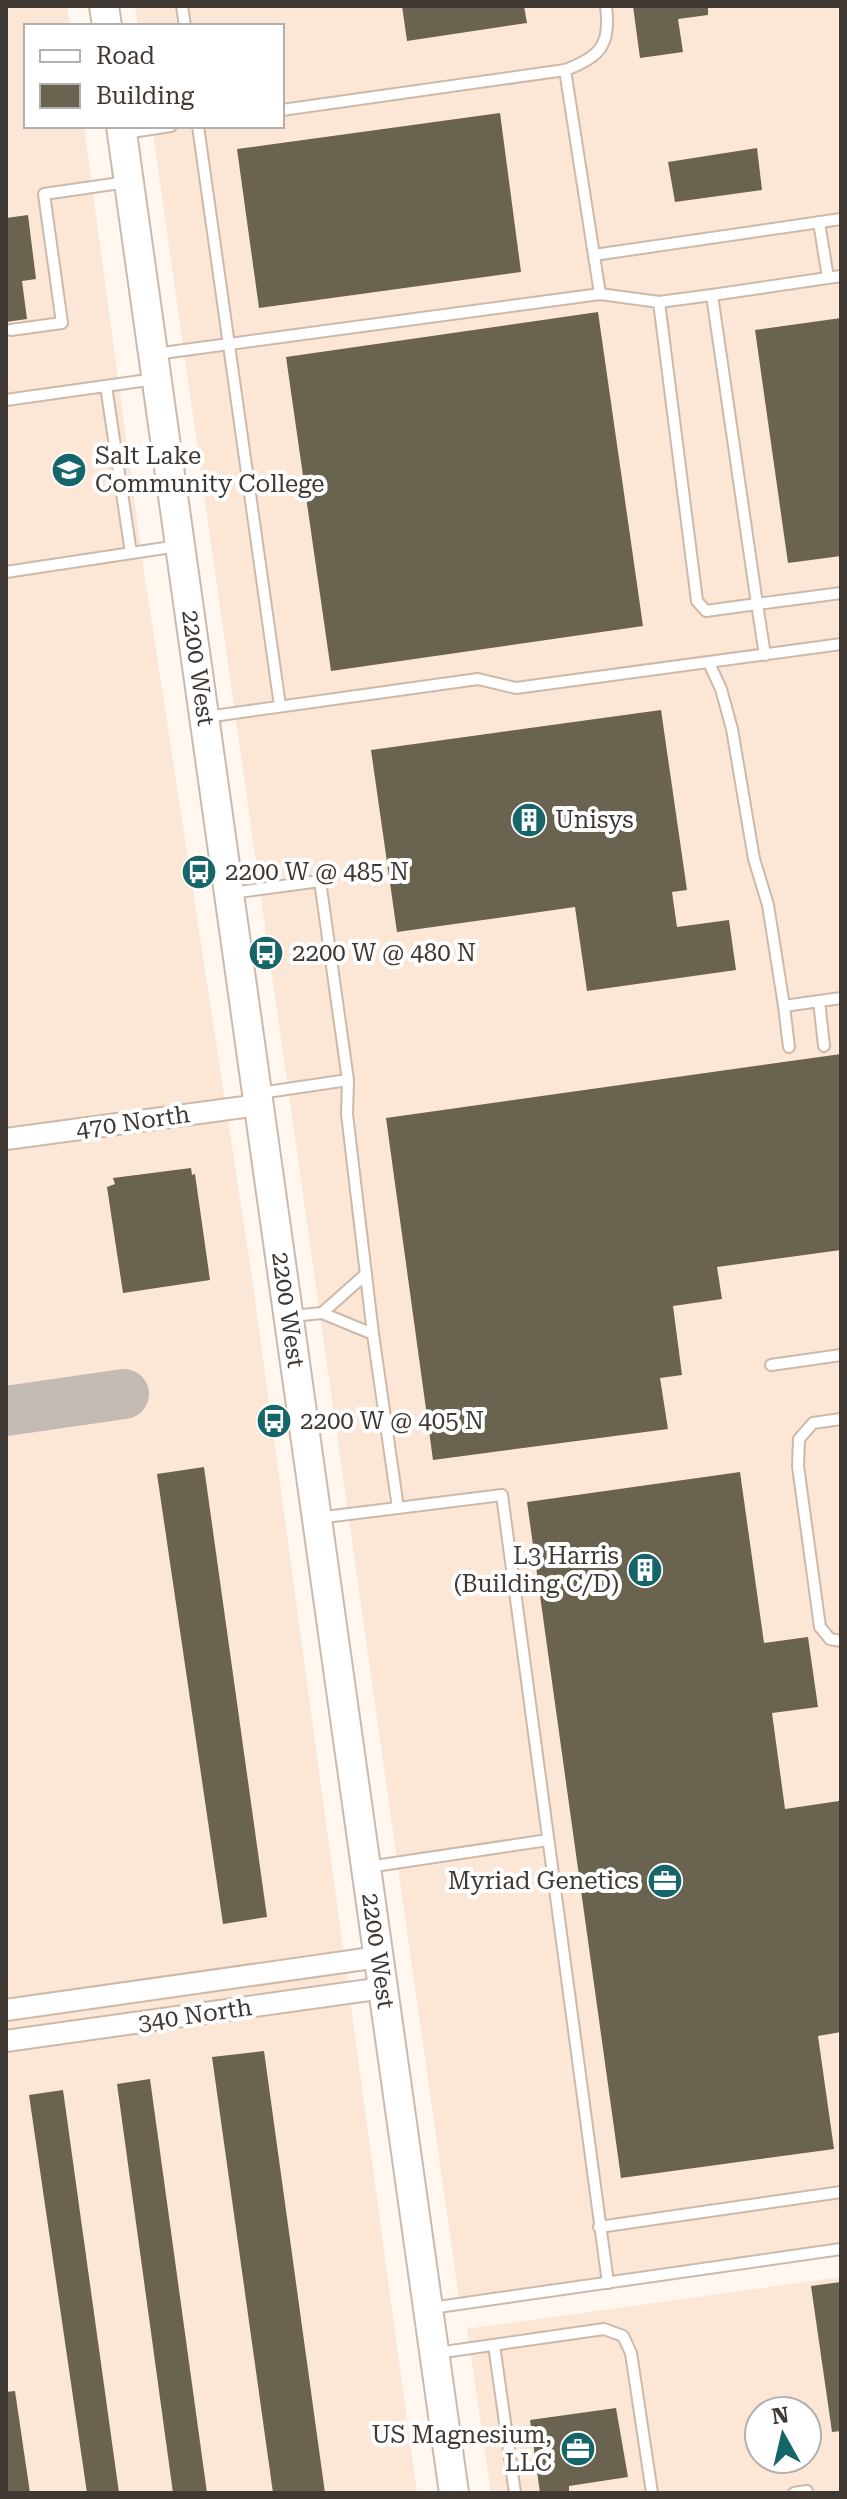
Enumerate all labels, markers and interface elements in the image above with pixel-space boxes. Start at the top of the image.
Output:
legend [24,24,284,128]
text: Road [96,42,155,70]
text: Building [96,82,194,110]
place label: Salt Lake Community College [95,442,324,498]
school or university icon: Salt Lake Community College [50,451,88,489]
street label: 2200 West [176,608,220,728]
building icon: Unisys [510,801,548,839]
place label: Unisys [555,806,634,834]
bus stop icon: 2200 W @ 485 N [180,853,218,891]
place label: 2200 W @ 485 N [225,858,409,886]
bus stop icon: 2200 W @ 480 N [247,934,285,972]
place label: 2200 W @ 480 N [292,939,476,967]
street label: 470 North [74,1100,192,1144]
street label: 2200 West [266,1250,310,1370]
bus stop icon: 2200 W @ 405 N [255,1402,293,1440]
place label: 2200 W @ 405 N [300,1407,484,1435]
place label: L3 Harris (Building C/D) [454,1542,619,1598]
building icon: L3 Harris (Building C/D) [626,1551,664,1589]
office icon: Myriad Genetics [646,1862,684,1900]
place label: Myriad Genetics [448,1867,639,1895]
street label: 2200 West [356,1891,400,2011]
street label: 340 North [136,1993,254,2037]
north arrow [743,2395,823,2475]
text: N [770,2402,790,2429]
place label: US Magnesium, LLC [371,2421,552,2477]
office icon: US Magnesium, LLC [559,2430,597,2468]

